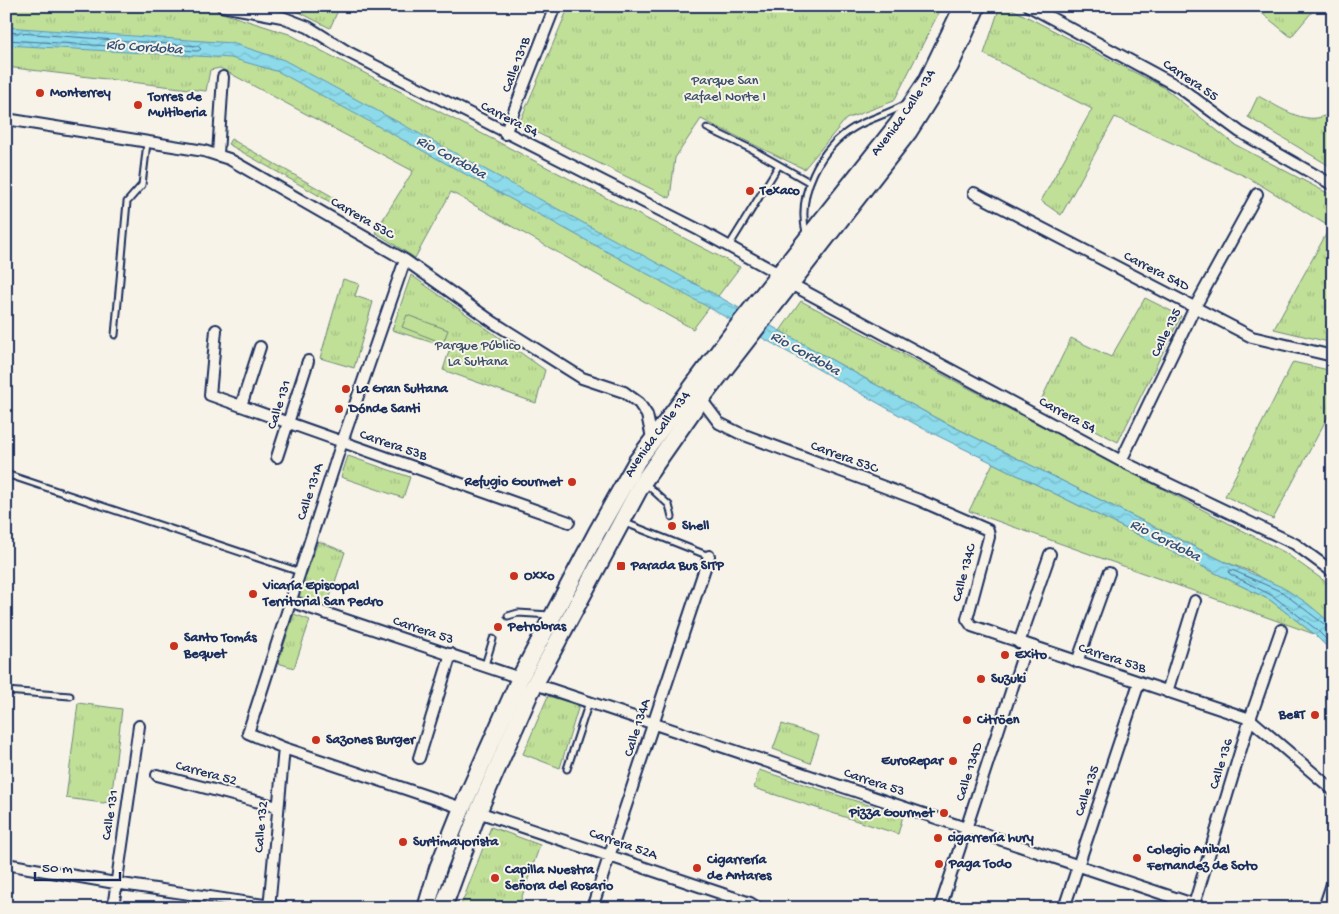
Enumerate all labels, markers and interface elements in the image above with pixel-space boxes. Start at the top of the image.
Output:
street label: Calle 131B [499,34,536,95]
water label: Río Cordoba [105,36,184,60]
street label: Carrera 55 [1159,56,1221,106]
street label: Avenida Calle 134 [867,66,940,160]
park label: Parque San Rafael Norte I [684,73,766,106]
place label: Monterrey [50,85,111,102]
marker: Monterrey [34,87,46,99]
place label: Torres de Multiberia [147,89,208,122]
street label: Carrera 54 [477,98,541,142]
marker: Torres de Multiberia [132,99,144,111]
water label: Rio Cordoba [413,132,490,185]
place label: Texaco [759,183,801,200]
marker: Texaco [744,185,756,197]
street label: Carrera 53C [327,194,398,245]
street label: Carrera 54D [1120,248,1193,296]
street label: Calle 135 [1148,306,1186,360]
water label: Rio Cordoba [767,328,844,381]
park label: Parque Público La Sultana [434,338,521,371]
street label: Calle 131 [264,378,296,432]
place label: La Gran Sultana [356,381,449,398]
marker: La Gran Sultana [340,383,352,395]
street label: Avenida Calle 134 [621,388,695,480]
street label: Carrera 54 [1035,394,1099,438]
place label: Dónde Santi [347,401,420,418]
marker: Dónde Santi [333,403,345,415]
street label: Carrera 53B [357,427,430,466]
street label: Carrera 53C [808,438,881,479]
street label: Calle 131A [294,461,328,523]
place label: Refugio Gourmet [463,474,563,491]
marker: Refugio Gourmet [566,476,578,488]
water label: Rio Cordoba [1127,516,1205,567]
place label: Shell [682,518,709,535]
marker: Shell [666,520,678,532]
street label: Calle 134C [949,541,981,604]
place label: Parada Bus SITP [630,558,725,575]
marker: Parada Bus SITP [615,560,627,572]
place label: Oxxo [524,568,555,585]
marker: Oxxo [508,570,520,582]
place label: Vicaría Episcopal Territorial San Pedro [262,578,384,611]
marker: Vicaría Episcopal Territorial San Pedro [247,588,259,600]
street label: Carrera 53 [390,613,456,649]
place label: Petrobras [507,619,567,636]
marker: Petrobras [492,621,504,633]
place label: Santo Tomás Bequet [183,630,258,663]
marker: Santo Tomás Bequet [168,640,180,652]
street label: Carrera 53B [1076,640,1149,678]
place label: Exito [1015,647,1048,664]
marker: Exito [999,649,1011,661]
place label: Suzuki [991,671,1026,688]
marker: Suzuki [975,673,987,685]
street label: Calle 134A [621,696,656,759]
place label: Be&T [1278,707,1307,724]
marker: Be&T [1309,709,1321,721]
place label: Citröen [976,712,1020,729]
marker: Citröen [961,714,973,726]
place label: Sazones Burger [326,732,417,749]
marker: Sazones Burger [310,734,322,746]
street label: Calle 136 [1206,736,1238,791]
street label: Calle 134D [953,740,988,804]
place label: EuroRepar [881,753,945,770]
marker: EuroRepar [947,755,959,767]
street label: Carrera 52 [173,758,239,790]
street label: Calle 135 [1072,763,1104,819]
street label: Carrera 53 [841,765,907,801]
street label: Calle 131 [99,789,123,841]
street label: Calle 132 [251,800,273,854]
place label: Pizza Gourmet [848,805,935,822]
marker: Pizza Gourmet [938,807,950,819]
street label: Carrera 52A [587,825,660,865]
place label: cigarrería hury [948,830,1034,847]
marker: cigarrería hury [932,832,944,844]
place label: Surtimayorista [413,834,499,851]
marker: Surtimayorista [397,836,409,848]
place label: Colegio Anibal Fernandez de Soto [1146,842,1259,875]
scale bar [35,849,120,881]
place label: Cigarrería de Antares [706,852,772,885]
marker: Colegio Anibal Fernandez de Soto [1131,852,1143,864]
place label: Paga Todo [948,856,1012,873]
marker: Paga Todo [933,858,945,870]
text: 50 m [42,860,73,878]
place label: Capilla Nuestra Señora del Rosario [504,862,614,895]
marker: Cigarrería de Antares [691,862,703,874]
marker: Capilla Nuestra Señora del Rosario [489,872,501,884]

